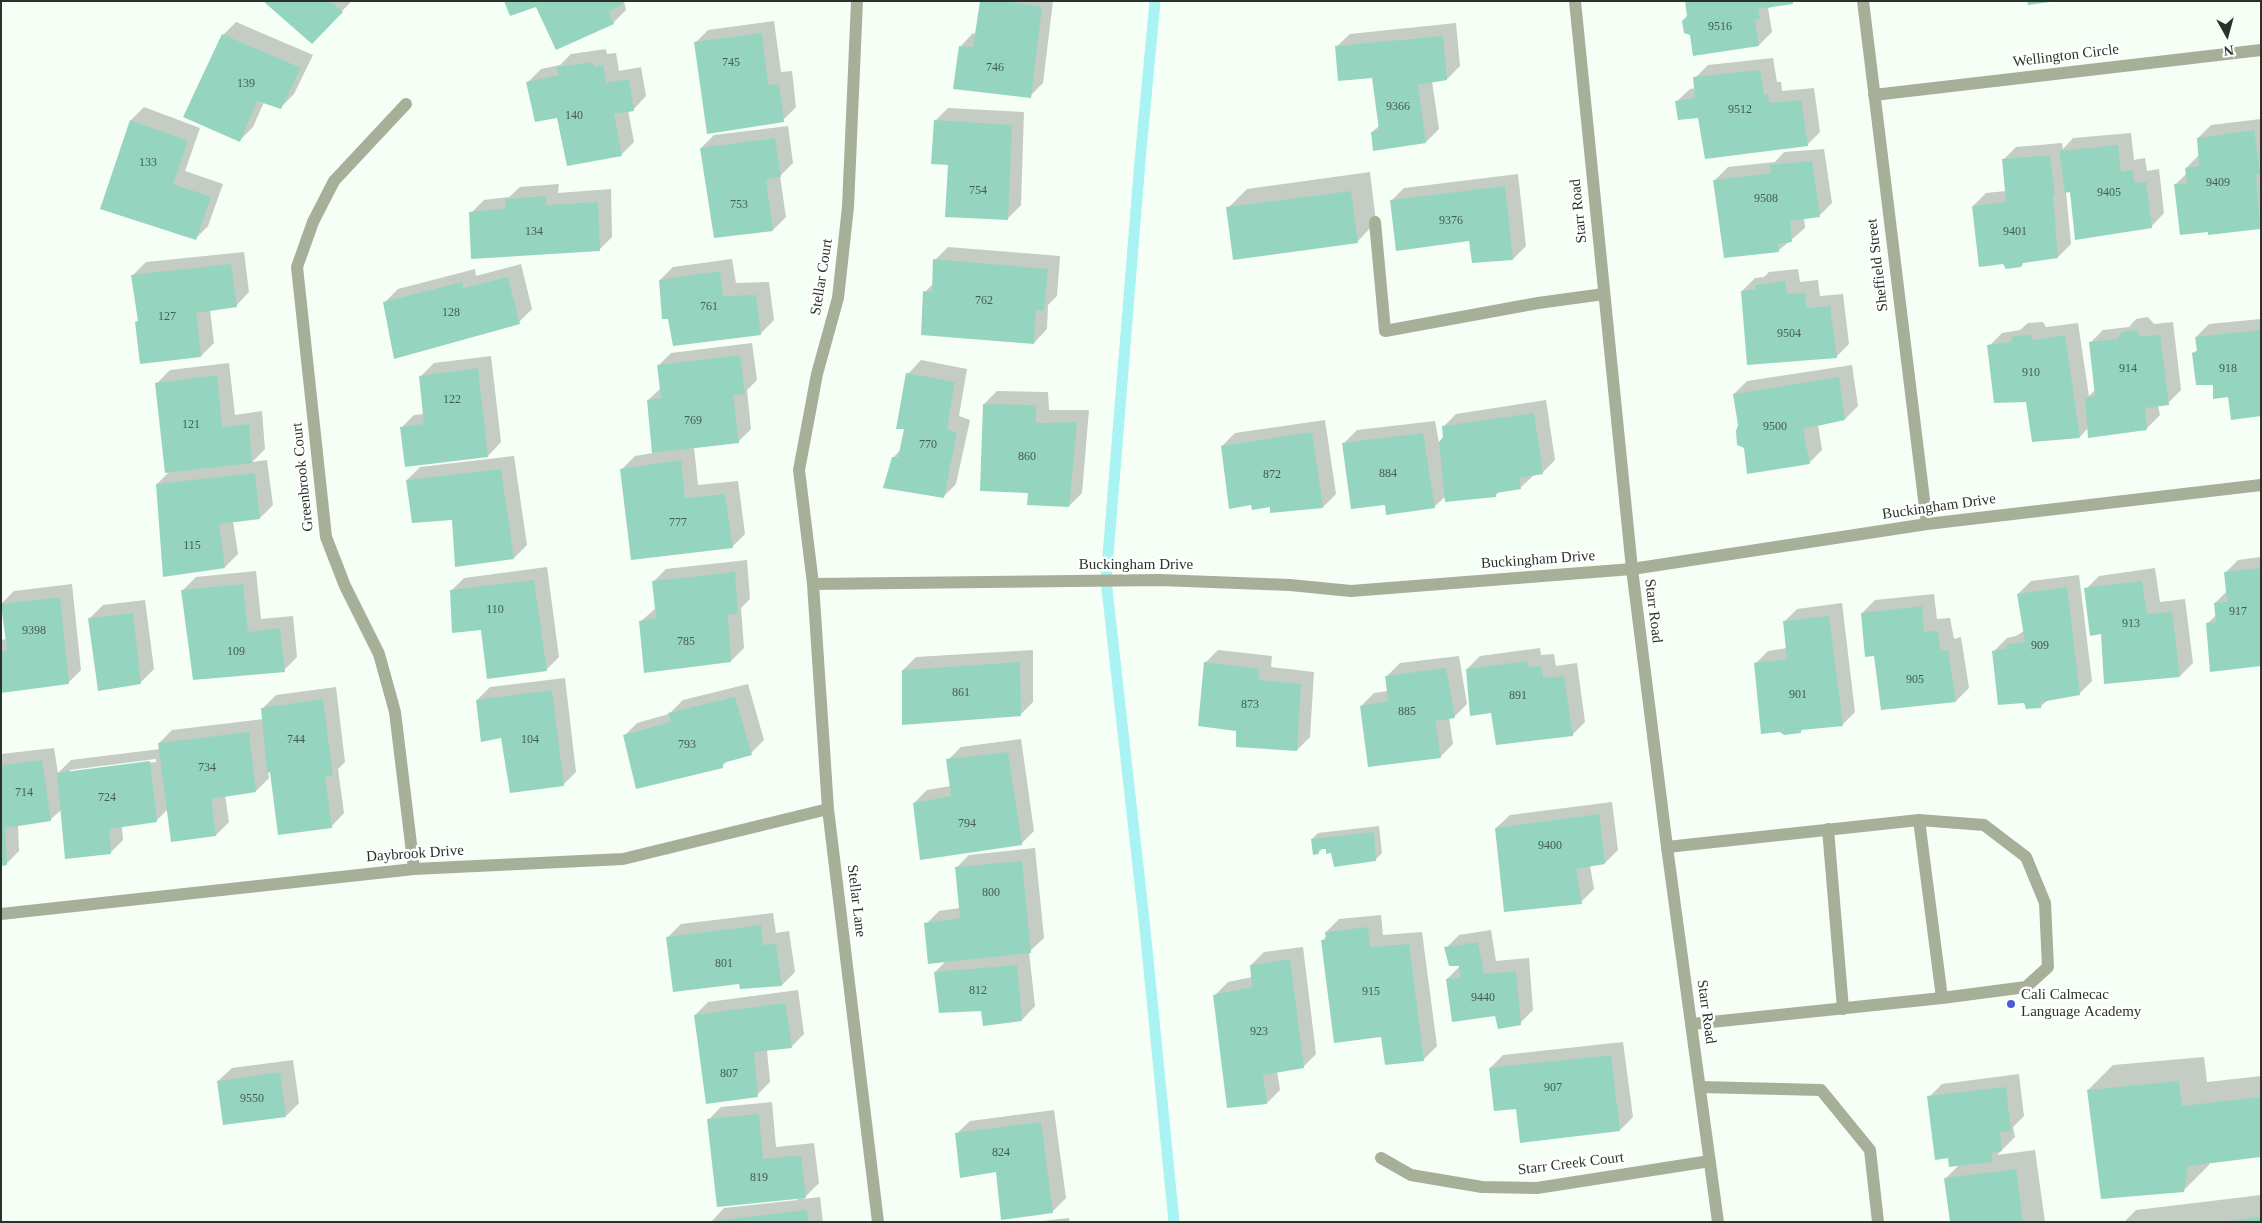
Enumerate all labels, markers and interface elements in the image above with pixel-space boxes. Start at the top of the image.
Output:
north arrow [2202,10,2252,60]
house number: 9516 [1708,20,1732,34]
street label: Wellington Circle [2012,41,2120,71]
text: N [2223,42,2235,58]
house number: 745 [722,56,740,70]
house number: 746 [986,61,1004,75]
house number: 139 [237,77,255,91]
house number: 9366 [1386,100,1410,114]
house number: 9512 [1728,103,1752,117]
house number: 140 [565,109,583,123]
house number: 133 [139,156,157,170]
house number: 9409 [2206,176,2230,190]
street label: Starr Road [1567,178,1591,244]
house number: 754 [969,184,987,198]
house number: 9405 [2097,186,2121,200]
house number: 9508 [1754,192,1778,206]
house number: 753 [730,198,748,212]
house number: 9376 [1439,214,1463,228]
street label: Sheffield Street [1863,218,1893,312]
house number: 134 [525,225,543,239]
house number: 9401 [2003,225,2027,239]
street label: Stellar Court [807,238,837,316]
house number: 762 [975,294,993,308]
house number: 761 [700,300,718,314]
house number: 128 [442,306,460,320]
house number: 127 [158,310,176,324]
house number: 9504 [1777,327,1801,341]
house number: 914 [2119,362,2137,376]
house number: 918 [2219,362,2237,376]
house number: 910 [2022,366,2040,380]
house number: 122 [443,393,461,407]
house number: 769 [684,414,702,428]
house number: 121 [182,418,200,432]
house number: 9500 [1763,420,1787,434]
street label: Greenbrook Court [288,422,318,532]
house number: 770 [919,438,937,452]
house number: 860 [1018,450,1036,464]
house number: 884 [1379,467,1397,481]
house number: 872 [1263,468,1281,482]
street label: Buckingham Drive [1881,490,1997,524]
house number: 777 [669,516,687,530]
house number: 115 [183,539,201,553]
street label: Buckingham Drive [1480,547,1596,573]
street label: Buckingham Drive [1079,556,1193,574]
street label: Starr Road [1640,578,1666,644]
house number: 110 [486,603,504,617]
house number: 917 [2229,605,2247,619]
house number: 913 [2122,617,2140,631]
house number: 9398 [22,624,46,638]
house number: 785 [677,635,695,649]
house number: 909 [2031,639,2049,653]
house number: 109 [227,645,245,659]
house number: 905 [1906,673,1924,687]
house number: 861 [952,686,970,700]
house number: 901 [1789,688,1807,702]
house number: 891 [1509,689,1527,703]
house number: 873 [1241,698,1259,712]
house number: 885 [1398,705,1416,719]
house number: 744 [287,733,305,747]
house number: 104 [521,733,539,747]
house number: 793 [678,738,696,752]
house number: 734 [198,761,216,775]
house number: 714 [15,786,33,800]
house number: 724 [98,791,116,805]
house number: 794 [958,817,976,831]
house number: 9400 [1538,839,1562,853]
street label: Daybrook Drive [366,842,464,866]
street label: Stellar Lane [843,864,869,938]
house number: 800 [982,886,1000,900]
house number: 801 [715,957,733,971]
street label: Starr Road [1693,979,1719,1045]
house number: 812 [969,984,987,998]
house number: 915 [1362,985,1380,999]
place label: Cali Calmecac Language Academy [2021,986,2141,1021]
house number: 9440 [1471,991,1495,1005]
marker: Cali Calmecac Language Academy [2005,998,2017,1010]
house number: 923 [1250,1025,1268,1039]
house number: 807 [720,1067,738,1081]
house number: 907 [1544,1081,1562,1095]
house number: 9550 [240,1092,264,1106]
house number: 824 [992,1146,1010,1160]
street label: Starr Creek Court [1517,1149,1625,1179]
house number: 819 [750,1171,768,1185]

